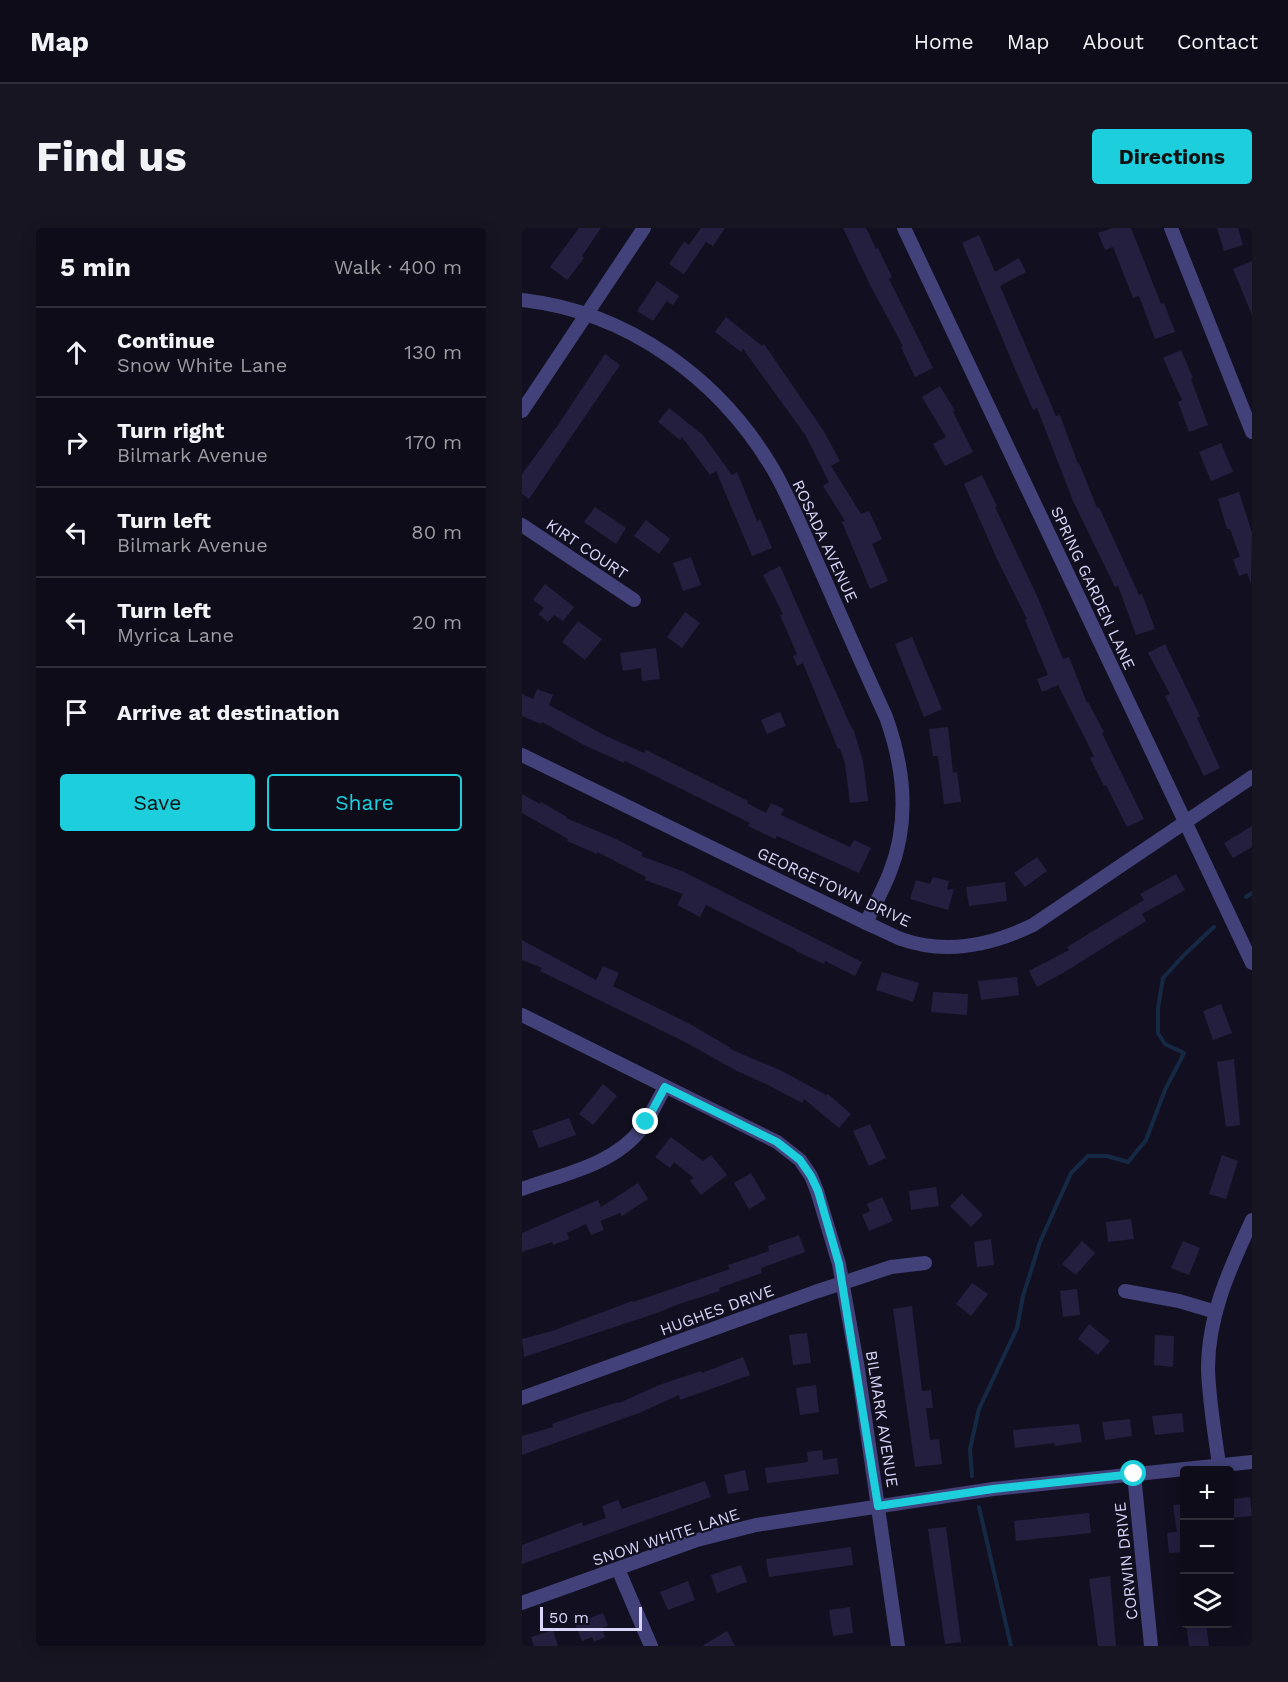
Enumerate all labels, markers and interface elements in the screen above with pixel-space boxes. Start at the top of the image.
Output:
text: Map [30,25,89,58]
text: Home [914,29,974,54]
text: Map [1007,29,1050,54]
text: About [1083,29,1144,54]
text: Contact [1177,29,1258,54]
button: Directions [1092,129,1252,184]
text: Find us [36,132,187,181]
text: 5 min [60,252,131,282]
text: Walk · 400 m [334,255,462,279]
text: Continue [117,328,215,353]
icon: ahead [60,336,93,369]
text: 130 m [404,340,462,364]
text: Snow White Lane [117,353,287,377]
text: Turn right [117,418,224,443]
icon: right [60,426,93,459]
text: 170 m [405,430,462,454]
text: Bilmark Avenue [117,443,268,467]
street label: ROSADA AVENUE [788,477,862,605]
street label: SPRING GARDEN LANE [1047,503,1139,673]
text: Turn left [117,508,211,533]
street label: KIRT COURT [543,515,632,583]
icon: left [60,516,93,549]
text: 80 m [411,520,462,544]
text: Bilmark Avenue [117,533,268,557]
text: Turn left [117,598,211,623]
icon: left [60,606,93,639]
text: 20 m [412,610,462,634]
text: Myrica Lane [117,623,234,647]
icon: arrive [60,696,93,729]
text: Arrive at destination [117,700,340,725]
button: Save [60,774,255,831]
button: Share [267,774,462,831]
street label: GEORGETOWN DRIVE [754,843,914,931]
route end [632,1108,658,1134]
street label: HUGHES DRIVE [657,1281,777,1339]
street label: BILMARK AVENUE [862,1349,902,1489]
route start [1120,1460,1146,1486]
map controls [1180,1466,1234,1628]
button: + [1180,1466,1234,1520]
street label: CORWIN DRIVE [1110,1501,1142,1621]
street label: SNOW WHITE LANE [590,1504,742,1570]
button: − [1180,1520,1234,1574]
button: layers [1180,1574,1234,1628]
scale bar [540,1604,642,1632]
text: 50 m [549,1608,589,1627]

